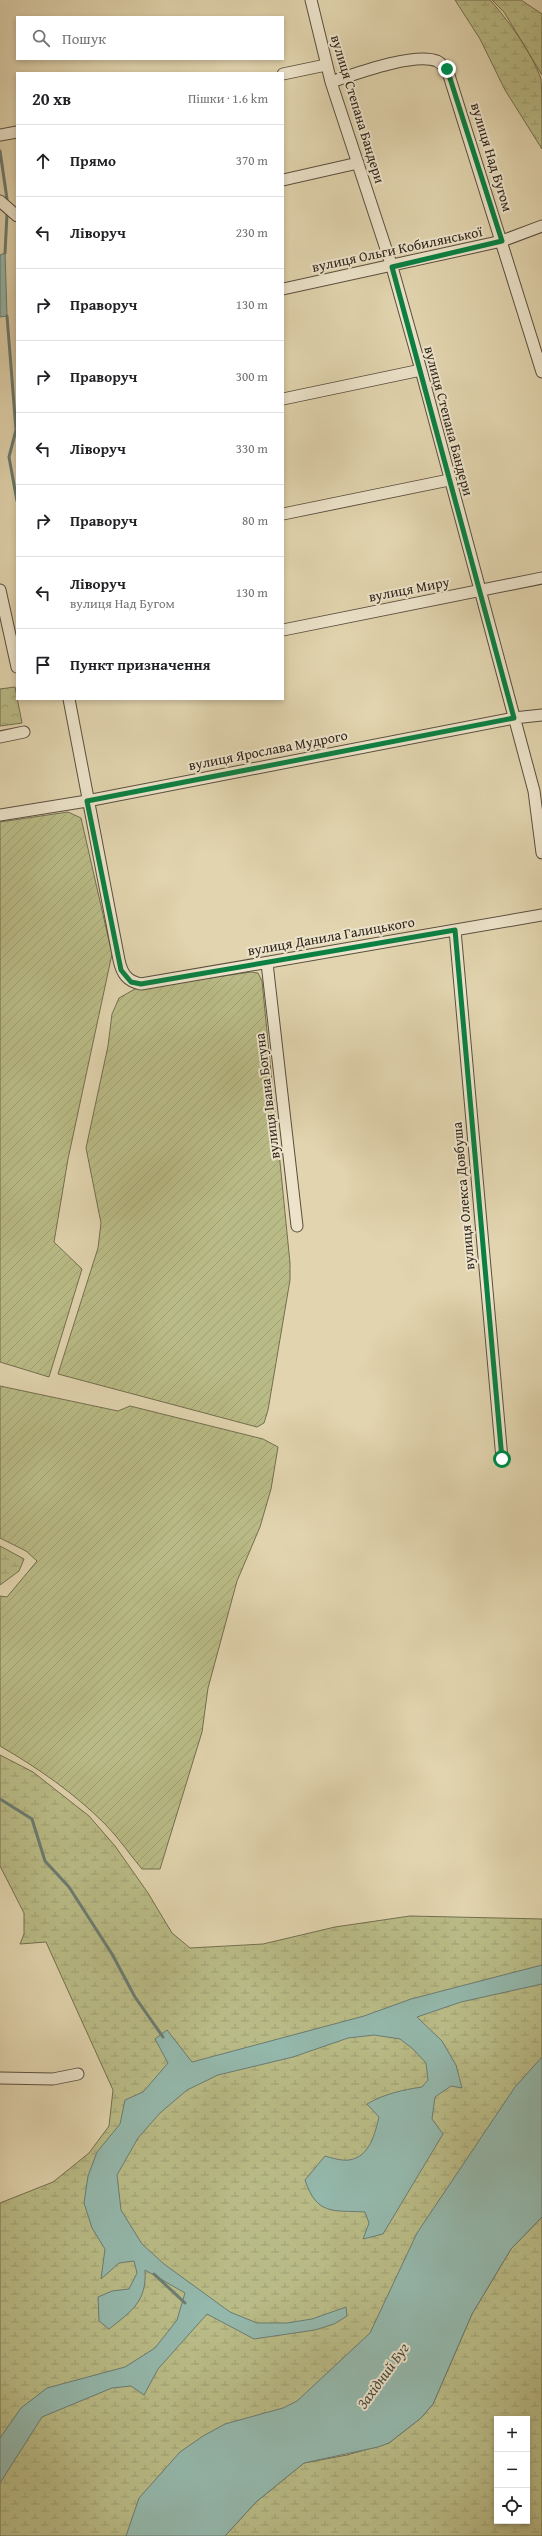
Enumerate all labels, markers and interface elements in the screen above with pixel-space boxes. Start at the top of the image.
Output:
search box [16,16,284,60]
icon: search [30,27,52,49]
text: Пошук [62,28,106,49]
street label: вулиця Степана Бандери [326,32,390,186]
route end [438,60,456,78]
text: 20 хв [32,86,71,111]
text: Пішки · 1.6 km [188,89,268,108]
street label: вулиця Над Бугом [466,100,518,214]
icon: ahead [32,150,54,172]
text: Прямо [70,150,116,171]
text: 370 m [236,151,268,170]
street label: вулиця Ольги Кобилянської [310,221,485,277]
icon: left [32,222,54,244]
text: Ліворуч [70,222,126,243]
text: 230 m [236,223,268,242]
icon: right [32,294,54,316]
text: Праворуч [70,294,137,315]
text: 130 m [236,295,268,314]
street label: вулиця Степана Бандери [419,344,479,498]
icon: right [32,366,54,388]
text: Праворуч [70,366,137,387]
text: 300 m [236,367,268,386]
icon: left [32,438,54,460]
text: Ліворуч [70,438,126,459]
text: 330 m [236,439,268,458]
icon: right [32,510,54,532]
text: Праворуч [70,510,137,531]
text: 80 m [242,511,268,530]
street label: вулиця Миру [367,571,451,607]
text: Ліворуч [70,573,126,594]
icon: left [32,582,54,604]
text: 130 m [236,583,268,602]
text: вулиця Над Бугом [70,594,175,613]
icon: arrive [32,654,54,676]
text: Пункт призначення [70,654,211,675]
street label: вулиця Ярослава Мудрого [187,725,349,775]
street label: вулиця Данила Галицького [246,911,416,961]
street label: вулиця Івана Богуна [249,1032,285,1160]
street label: вулиця Олекса Довбуша [447,1121,479,1271]
route start [493,1450,511,1468]
water label: Західний Буг [351,2338,414,2413]
map controls [494,2416,530,2524]
button: + [494,2416,530,2452]
button: − [494,2452,530,2488]
button: locate [494,2488,530,2524]

